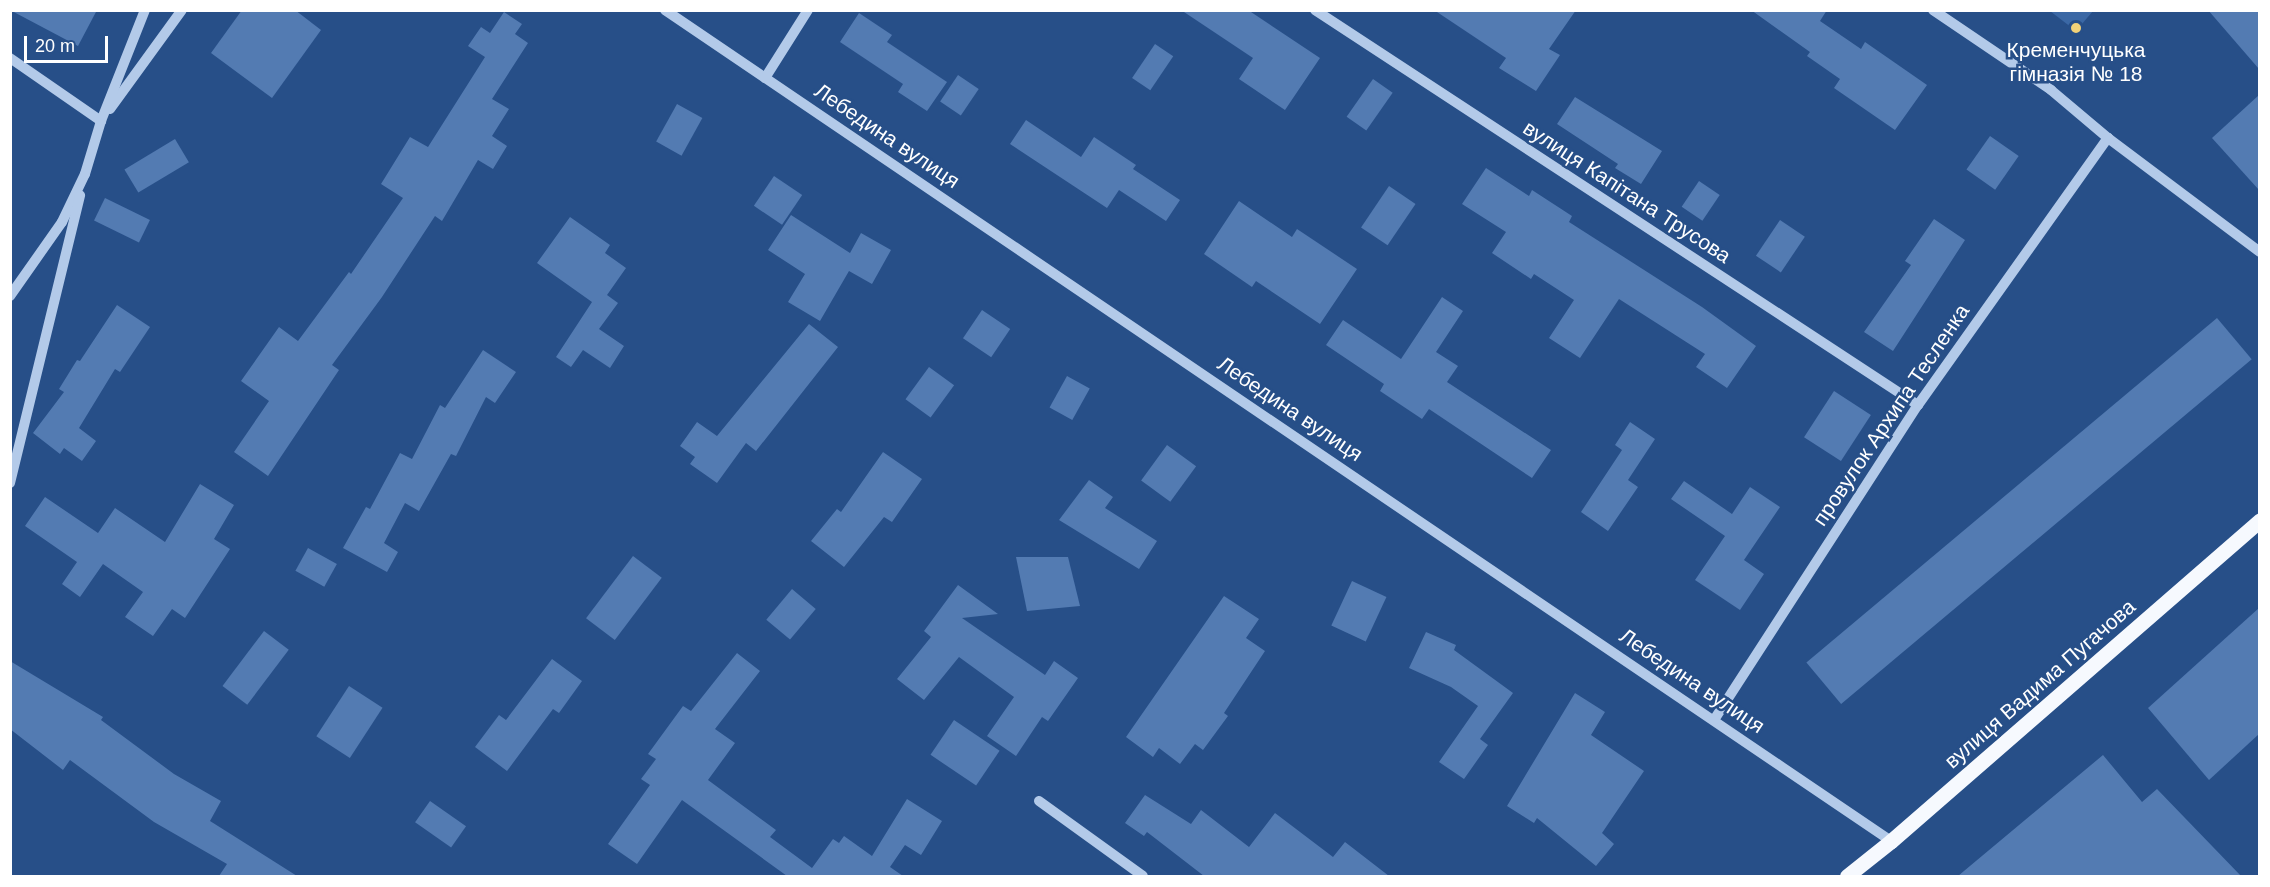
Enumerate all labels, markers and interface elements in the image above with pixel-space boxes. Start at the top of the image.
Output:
marker: Кременчуцька гімназія № 18 [2069,21,2083,35]
scale bar [27,24,111,62]
text: 20 m [35,36,75,56]
place label: Кременчуцька гімназія № 18 [2006,37,2146,87]
street label: Лебедина вулиця [810,78,964,194]
street label: вулиця Капітана Трусова [1518,115,1736,269]
street label: провулок Архипа Тесленка [1807,299,1975,531]
street label: Лебедина вулиця [1213,351,1367,467]
street label: вулиця Вадима Пугачова [1939,594,2141,774]
street label: Лебедина вулиця [1615,623,1769,739]

